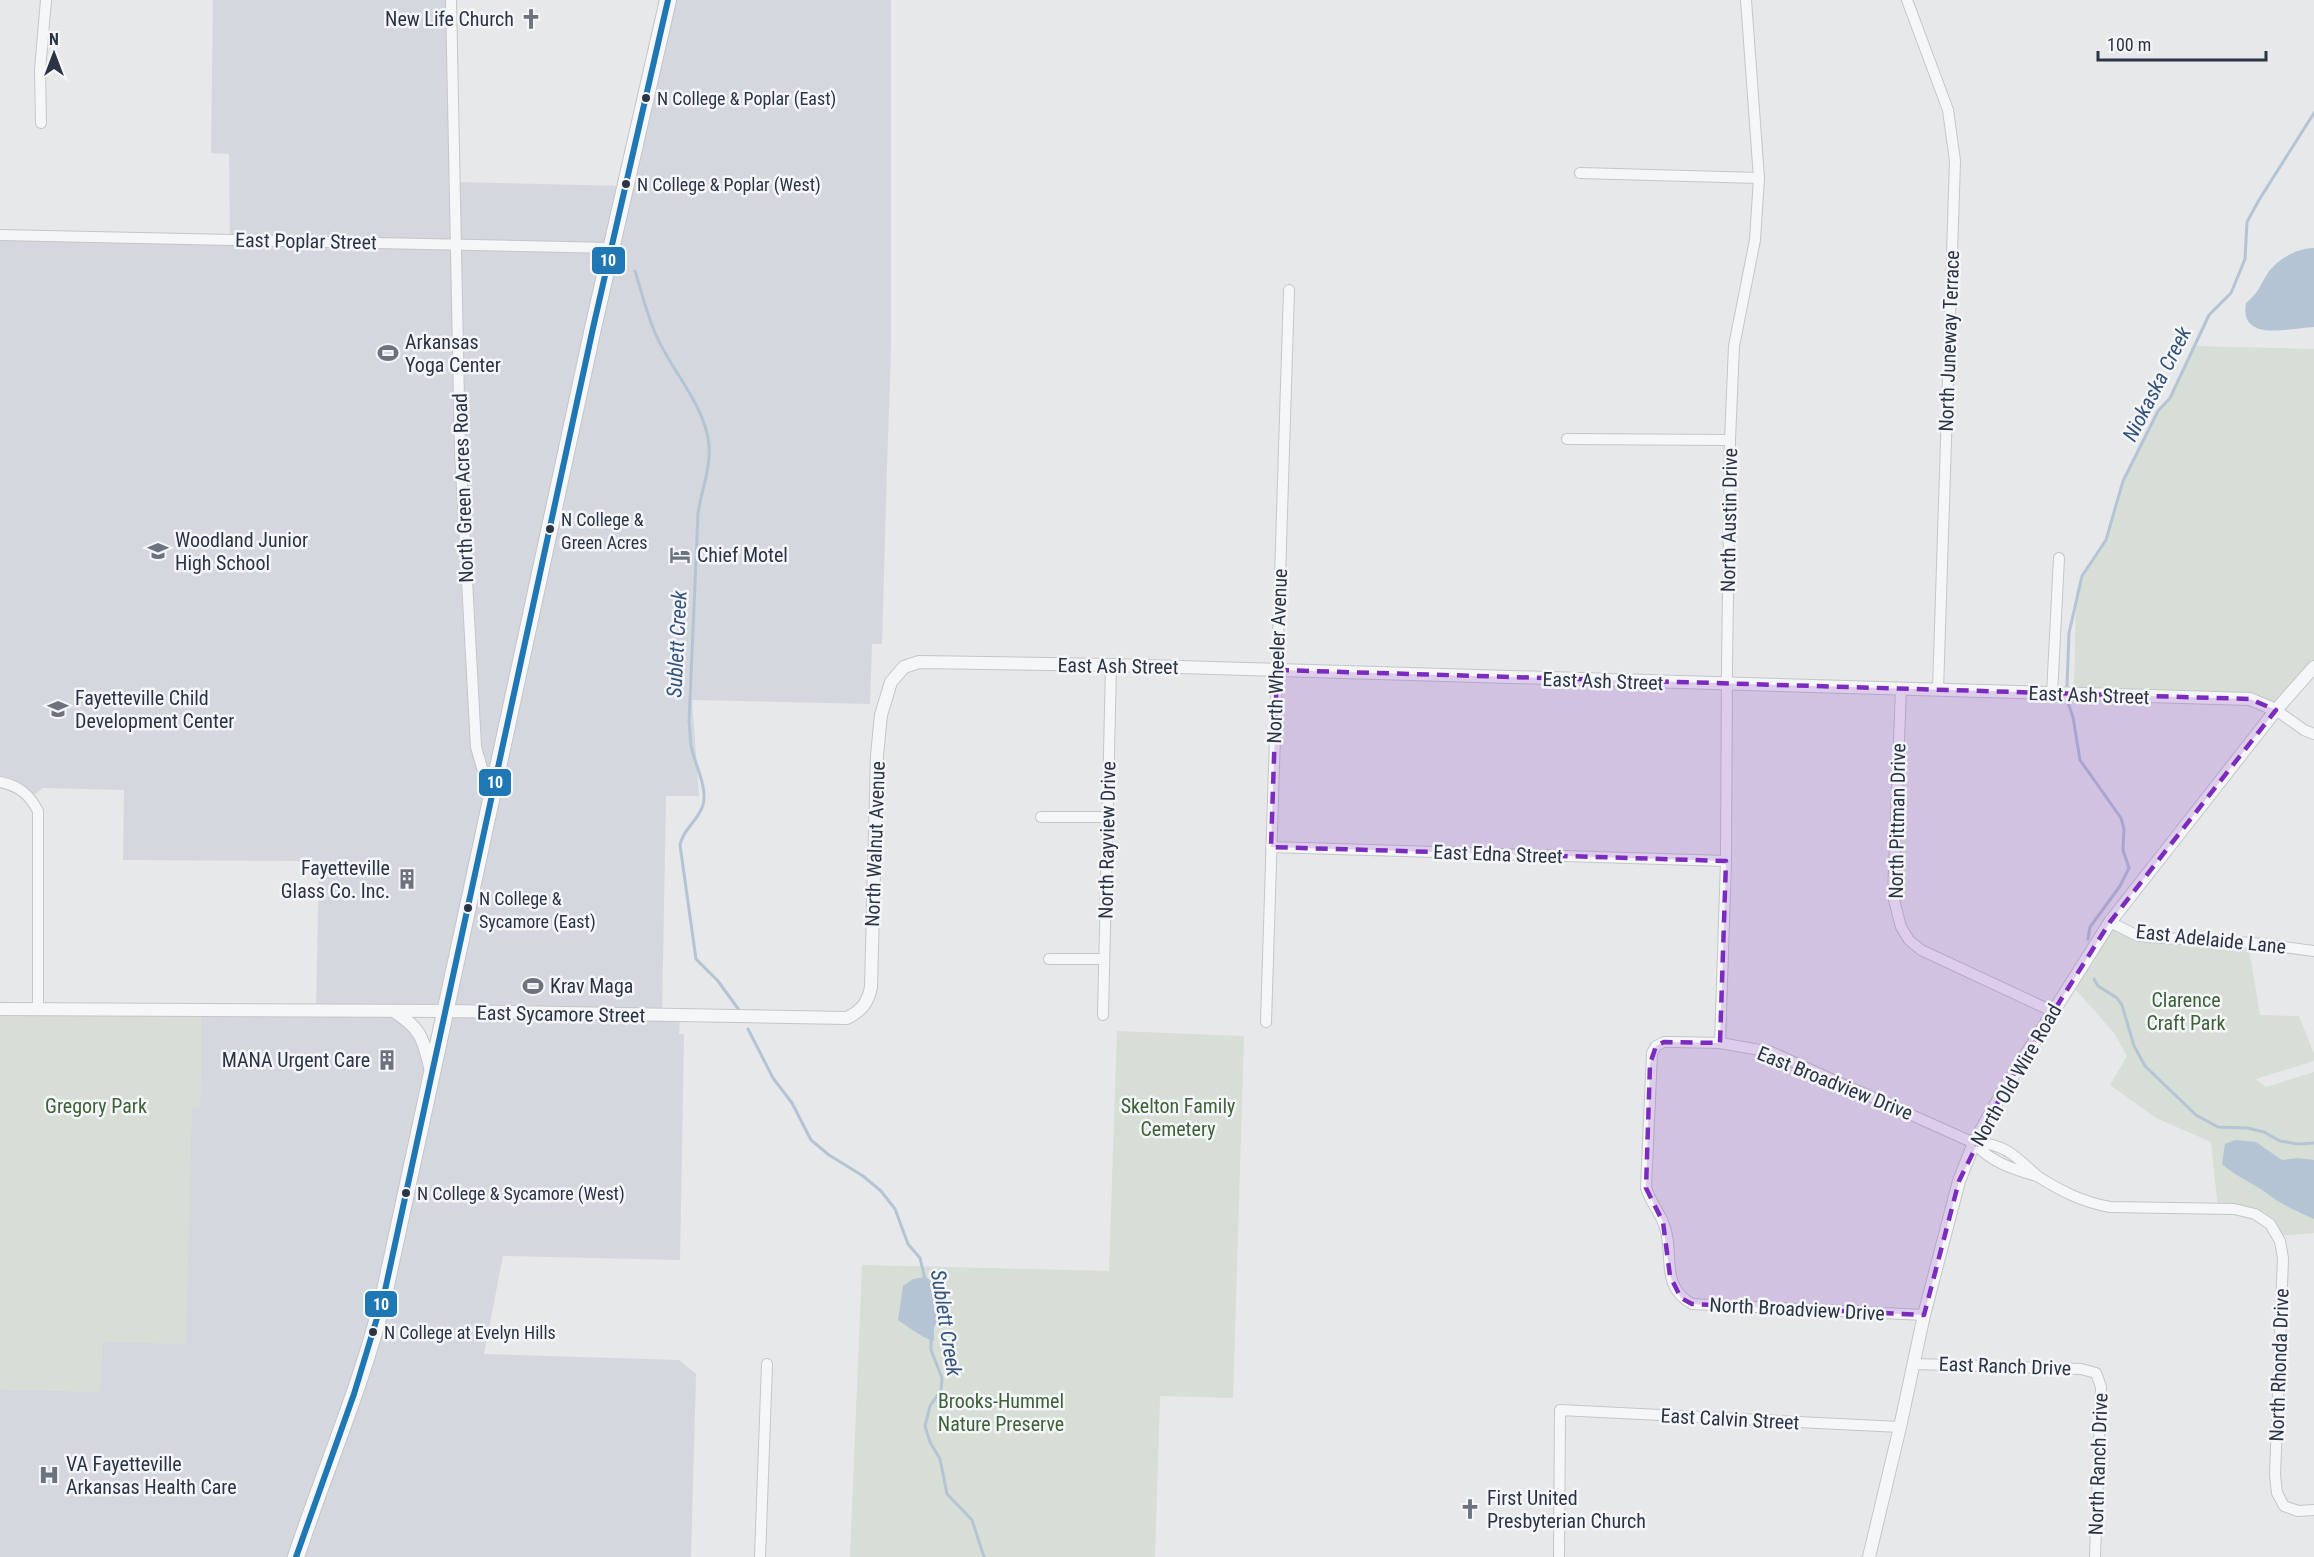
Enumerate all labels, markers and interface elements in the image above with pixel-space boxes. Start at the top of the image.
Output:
place label: New Life Church [385,7,514,31]
church icon: New Life Church [519,7,543,31]
north arrow [24,24,84,84]
scale bar [2098,24,2266,62]
text: N [49,30,59,49]
text: 100 m [2107,34,2151,55]
place label: N College & Poplar (East) [657,88,836,110]
marker: N College & Poplar (East) [640,92,652,104]
place label: N College & Poplar (West) [637,174,821,196]
marker: N College & Poplar (West) [620,178,632,190]
street label: East Poplar Street [235,228,377,254]
line badge: 10 [591,246,626,275]
street label: North Juneway Terrace [1934,250,1964,432]
text: 10 [600,251,616,270]
water label: Niokaska Creek [2118,322,2197,445]
place label: Arkansas Yoga Center [405,330,501,377]
sports icon: Arkansas Yoga Center [376,341,400,365]
street label: North Green Acres Road [448,393,478,583]
street label: North Austin Drive [1716,448,1742,592]
place label: N College & Green Acres [561,509,647,553]
marker: N College & Green Acres [544,523,556,535]
place label: Woodland Junior High School [175,528,308,575]
school or university icon: Woodland Junior High School [146,539,170,563]
hotel icon: Chief Motel [668,543,692,567]
place label: Chief Motel [697,543,788,567]
street label: North Wheeler Avenue [1262,568,1292,744]
water label: Sublett Creek [662,589,692,698]
street label: East Ash Street [1057,653,1179,679]
street label: East Ash Street [1542,667,1664,695]
street label: East Ash Street [2028,681,2150,709]
place label: Fayetteville Child Development Center [75,686,234,733]
school or university icon: Fayetteville Child Development Center [46,697,70,721]
street label: North Pittman Drive [1884,743,1910,899]
street label: North Walnut Avenue [860,761,890,927]
street label: North Rayview Drive [1094,761,1120,919]
line badge: 10 [478,768,512,797]
text: 10 [487,773,503,792]
street label: East Edna Street [1433,840,1563,868]
place label: Fayetteville Glass Co. Inc. [281,856,390,903]
building icon: Fayetteville Glass Co. Inc. [395,867,419,891]
place label: N College & Sycamore (East) [479,888,596,933]
marker: N College & Sycamore (East) [462,902,474,914]
street label: East Adelaide Lane [2135,919,2287,959]
sports icon: Krav Maga [521,974,545,998]
place label: Krav Maga [550,974,633,998]
park label: Clarence Craft Park [2146,988,2226,1035]
street label: North Old Wire Road [1966,1000,2066,1150]
street label: East Sycamore Street [477,1001,645,1027]
street label: East Broadview Drive [1754,1041,1916,1125]
place label: MANA Urgent Care [222,1048,370,1072]
building icon: MANA Urgent Care [375,1048,399,1072]
park label: Gregory Park [45,1094,147,1118]
park label: Skelton Family Cemetery [1121,1094,1235,1141]
place label: N College & Sycamore (West) [417,1183,625,1205]
marker: N College & Sycamore (West) [400,1187,412,1199]
water label: Sublett Creek [926,1268,966,1379]
street label: North Rhonda Drive [2264,1288,2294,1442]
line badge: 10 [364,1290,398,1318]
street label: North Broadview Drive [1709,1292,1885,1326]
text: 10 [373,1295,389,1314]
place label: N College at Evelyn Hills [384,1322,556,1343]
marker: N College at Evelyn Hills [367,1326,379,1338]
street label: East Ranch Drive [1938,1352,2072,1380]
park label: Brooks-Hummel Nature Preserve [938,1389,1064,1436]
street label: North Ranch Drive [2084,1392,2112,1536]
street label: East Calvin Street [1660,1403,1800,1435]
place label: VA Fayetteville Arkansas Health Care [66,1452,237,1499]
hospital icon: VA Fayetteville Arkansas Health Care [37,1463,61,1487]
place label: First United Presbyterian Church [1487,1486,1646,1533]
church icon: First United Presbyterian Church [1458,1497,1482,1521]

